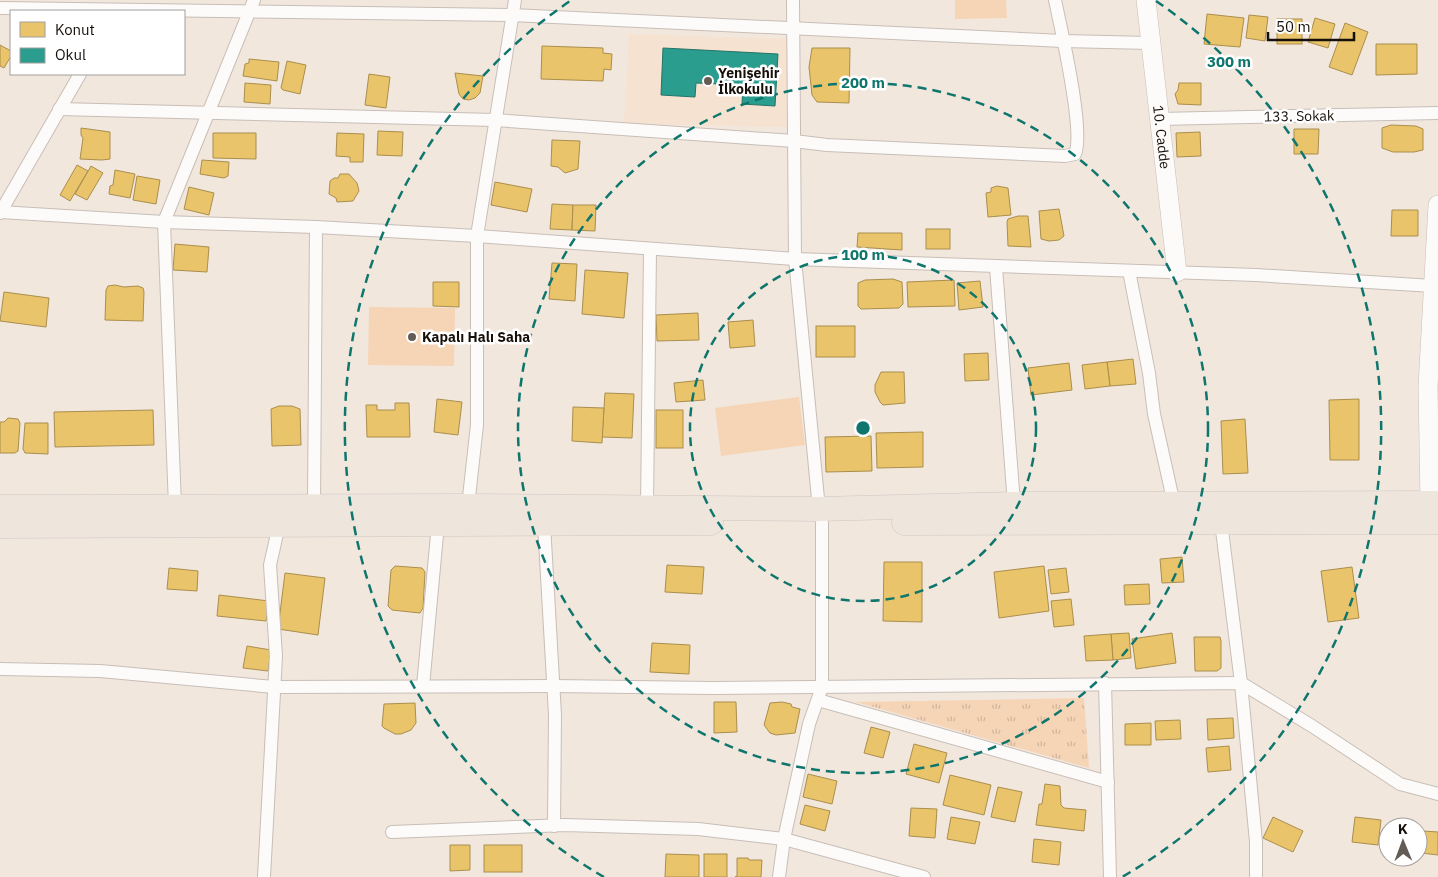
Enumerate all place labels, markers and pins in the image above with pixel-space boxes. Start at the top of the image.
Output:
place label: Yenişehir İlkokulu [718,64,780,98]
marker: Yenişehir İlkokulu [702,75,714,87]
place label: Kapalı Halı Saha [422,328,530,346]
marker: Kapalı Halı Saha [406,331,418,343]
centre of rings [854,419,872,437]

